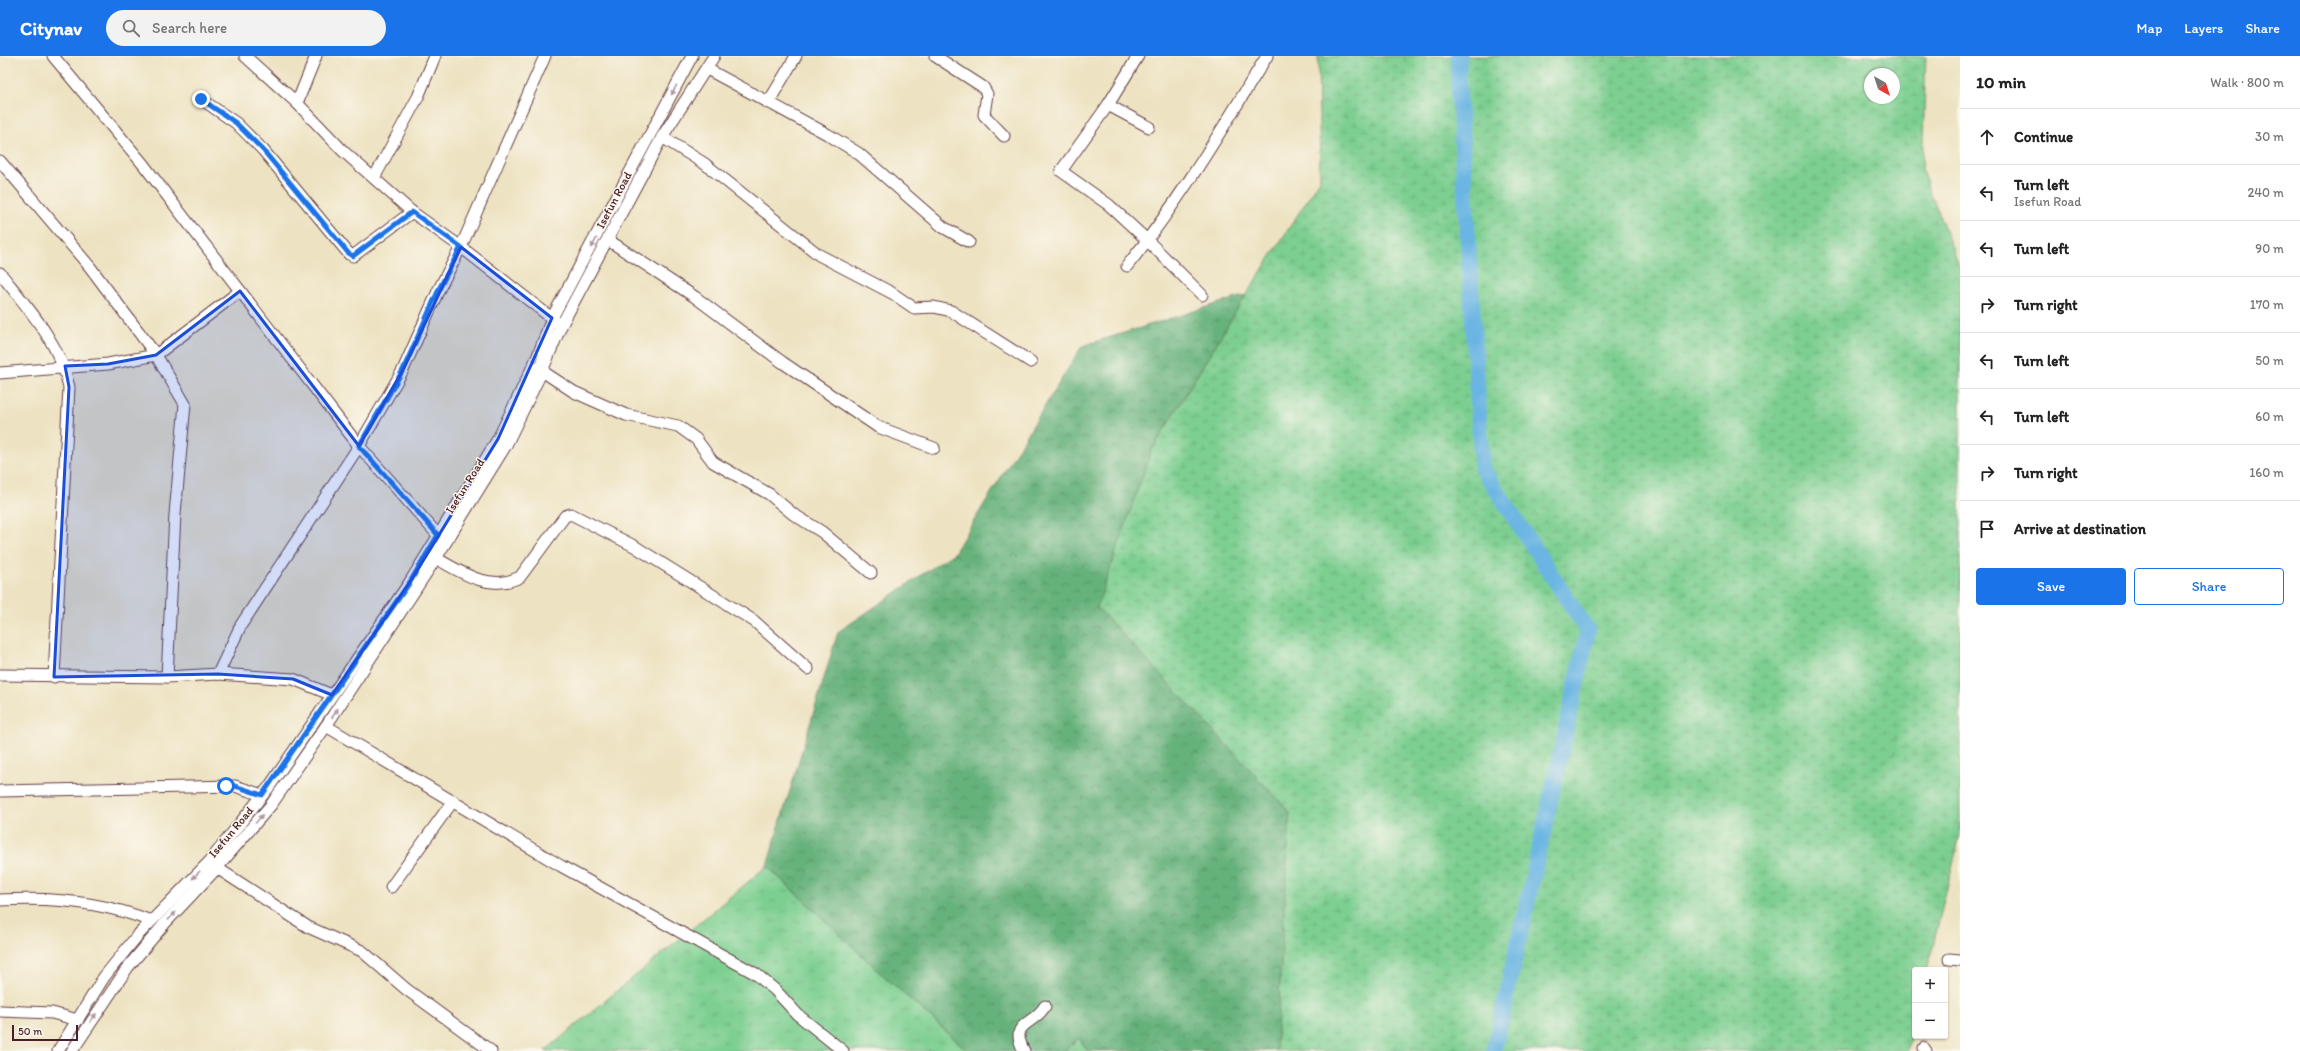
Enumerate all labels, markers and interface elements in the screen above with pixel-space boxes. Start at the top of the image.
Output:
search box [106,10,386,46]
text: Citynav [20,17,82,40]
icon: search [120,17,142,39]
text: Search here [152,19,227,37]
text: Map [2137,20,2162,37]
text: Layers [2184,20,2223,37]
text: Share [2245,20,2280,37]
north arrow [1864,68,1900,104]
text: 10 min [1976,72,2026,92]
text: Walk · 800 m [2210,75,2284,90]
one-way arrow [671,85,677,96]
route end [192,90,210,108]
icon: ahead [1976,126,1998,148]
text: Continue [2014,128,2073,146]
text: 30 m [2255,129,2284,144]
street label: Isefun Road [593,169,635,231]
text: Turn left [2014,176,2069,194]
icon: left [1976,182,1998,204]
text: 240 m [2247,185,2284,200]
text: Isefun Road [2014,194,2082,209]
one-way arrow [591,237,598,249]
icon: left [1976,238,1998,260]
text: Turn left [2014,240,2069,258]
text: 90 m [2255,241,2284,256]
icon: right [1976,294,1998,316]
text: Turn right [2014,296,2078,314]
text: 170 m [2250,297,2284,312]
icon: left [1976,350,1998,372]
text: Turn left [2014,352,2069,370]
one-way arrow [533,353,539,364]
text: 50 m [2255,353,2284,368]
icon: left [1976,406,1998,428]
text: Turn left [2014,408,2069,426]
text: 60 m [2255,409,2284,424]
street label: Isefun Road [443,456,488,516]
icon: right [1976,462,1998,484]
text: Turn right [2014,464,2078,482]
text: 160 m [2249,465,2284,480]
icon: arrive [1976,518,1998,540]
text: Arrive at destination [2014,520,2146,538]
button: Save [1976,568,2126,605]
button: Share [2134,568,2284,605]
one-way arrow [331,707,338,719]
route start [217,777,235,795]
street label: Isefun Road [206,803,257,860]
one-way arrow [254,813,263,824]
one-way arrow [191,870,201,880]
one-way arrow [168,911,177,921]
map controls [1912,967,1948,1039]
button: + [1912,967,1948,1003]
button: − [1912,1003,1948,1039]
one-way arrow [89,1013,97,1023]
scale bar [12,1023,78,1042]
text: 50 m [18,1025,42,1038]

